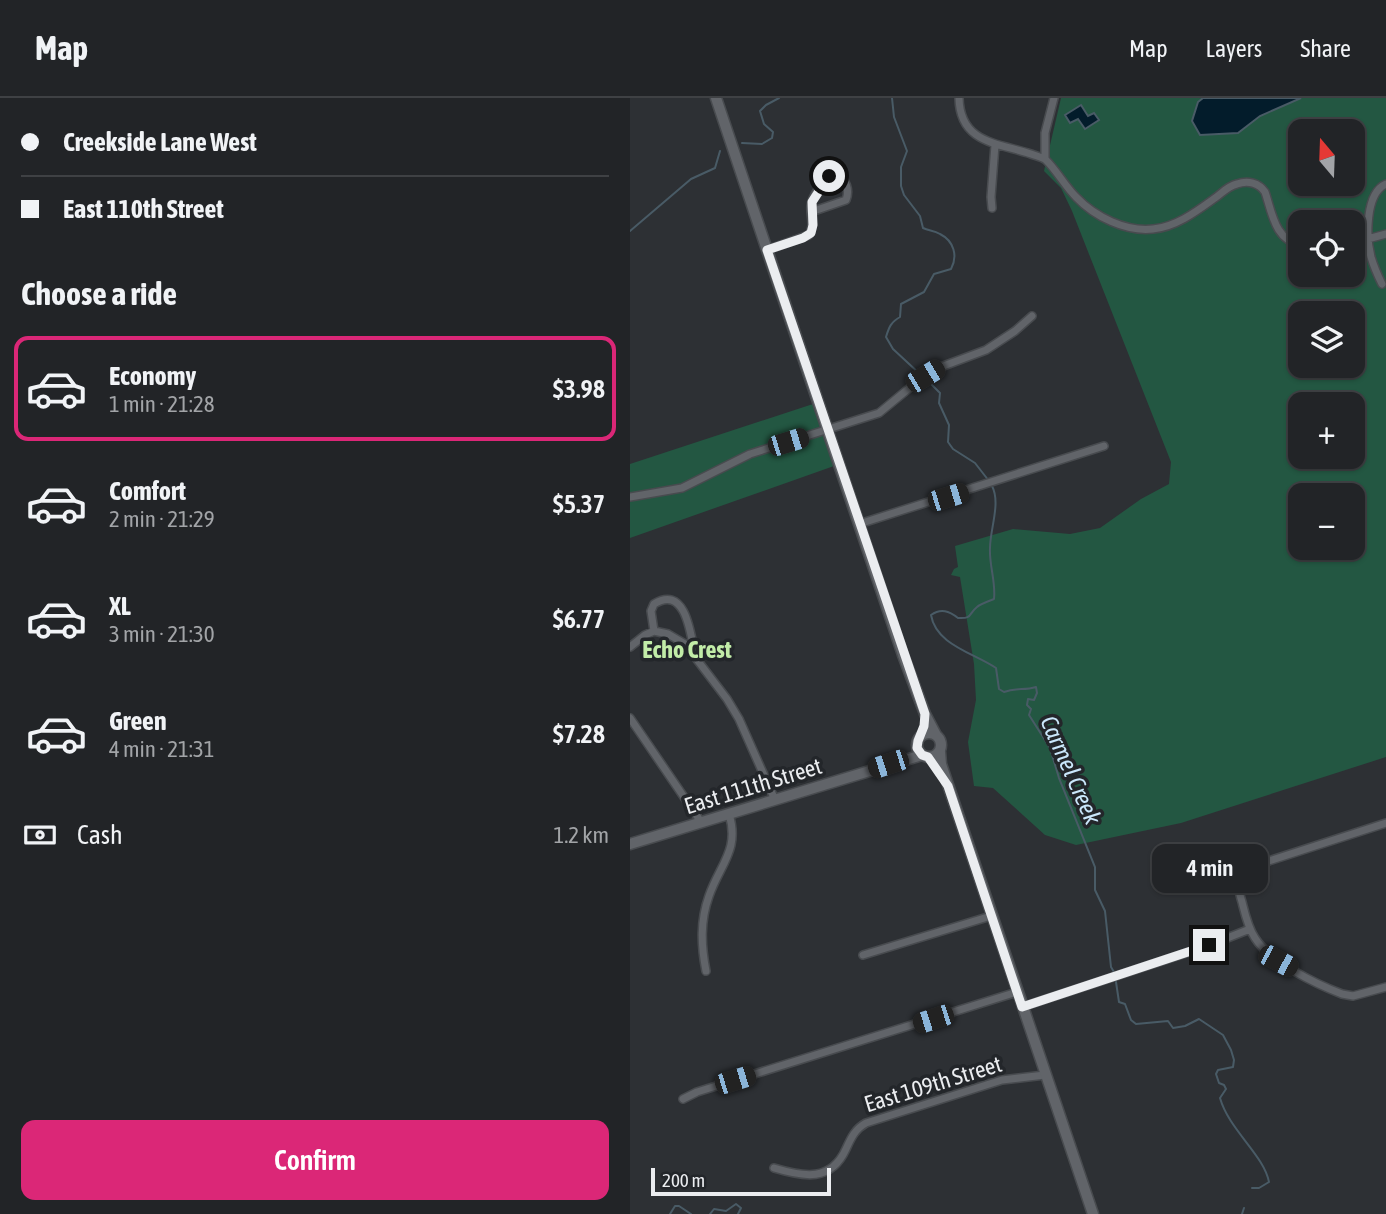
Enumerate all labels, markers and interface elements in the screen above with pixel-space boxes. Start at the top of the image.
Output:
text: Map [35,29,88,67]
text: Map [1129,35,1168,62]
text: Layers [1206,35,1262,62]
text: Share [1300,35,1351,62]
north arrow [1288,119,1365,196]
map controls [1288,119,1365,560]
text: Creekside Lane West [63,127,257,157]
route start [813,160,845,192]
text: East 110th Street [63,194,224,224]
button: locate [1288,210,1365,287]
text: Choose a ride [21,275,177,312]
button: layers [1288,301,1365,378]
car [902,356,949,396]
icon: car [25,357,88,420]
text: Economy [109,361,196,391]
text: $3.98 [553,374,605,404]
text: 1 min · 21:28 [109,391,215,417]
button: + [1288,392,1365,469]
car [765,426,812,458]
icon: car [25,472,88,535]
text: Comfort [109,476,186,506]
car [925,481,972,513]
button: − [1288,483,1365,560]
text: $5.37 [553,489,605,519]
text: 2 min · 21:29 [109,506,215,532]
icon: car [25,587,88,650]
text: XL [109,591,131,621]
text: $6.77 [553,604,605,634]
text: 3 min · 21:30 [109,621,215,647]
district label: Echo Crest [642,636,732,663]
icon: car [25,702,88,765]
text: Green [109,706,167,736]
water label: Carmel Creek [1035,712,1107,829]
text: $7.28 [553,719,605,749]
text: 4 min · 21:31 [109,736,215,762]
car [865,748,912,780]
street label: East 111th Street [681,753,825,819]
icon: cash [21,816,59,854]
text: Cash [77,820,123,850]
text: 1.2 km [553,822,609,848]
callout: 4 min [1151,844,1267,892]
text: 4 min [1187,855,1233,881]
route end [1193,929,1225,961]
car [1255,942,1302,980]
car [910,1003,957,1035]
street label: East 109th Street [861,1051,1005,1117]
car [712,1064,759,1096]
button: Confirm [21,1120,609,1200]
scale bar [651,1165,831,1197]
text: 200 m [662,1169,705,1191]

